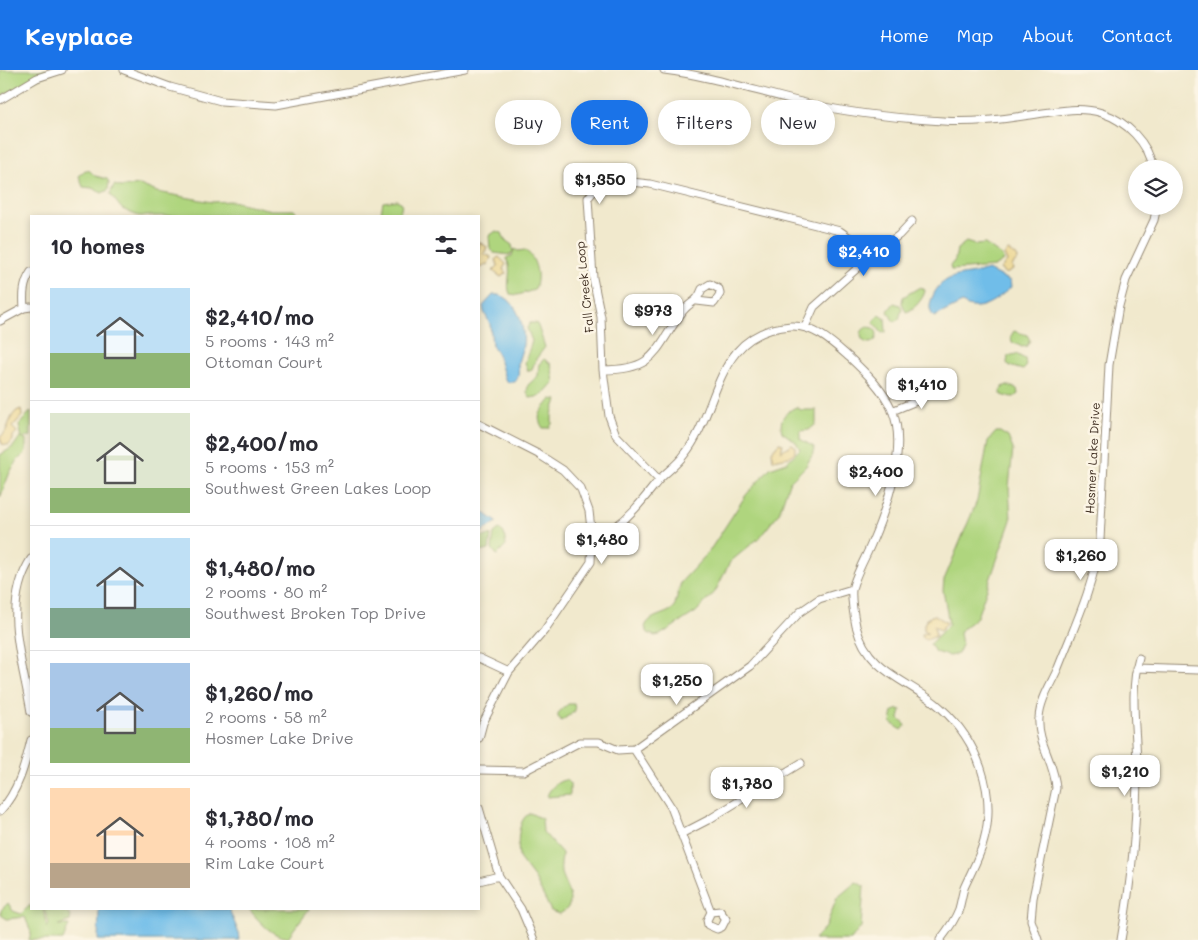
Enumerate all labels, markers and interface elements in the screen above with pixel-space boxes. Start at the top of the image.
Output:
text: Keyplace [25,20,133,51]
text: Home [880,23,929,47]
text: Map [957,23,993,47]
text: About [1021,23,1074,47]
text: Contact [1102,23,1173,47]
chip: Buy [495,100,561,145]
chip: Rent [571,100,648,145]
chip: Filters [658,100,751,145]
chip: New [761,100,835,145]
map controls [1128,160,1183,215]
button: layers [1128,160,1183,215]
pin: $1,350 [559,162,641,205]
text: $1,350 [574,168,626,189]
icon: filters [432,231,460,259]
text: 10 homes [50,232,145,259]
pin: $2,410 [823,234,905,277]
text: $2,410 [838,240,890,261]
street label: Fall Creek Loop [571,241,597,334]
pin: $973 [623,294,683,336]
text: $973 [634,299,672,320]
text: $2,410/mo [205,303,314,330]
icon: home [90,308,150,368]
text: 5 rooms · 143 m² [205,330,334,351]
text: Ottoman Court [205,351,323,372]
pin: $1,410 [881,368,963,410]
text: $1,410 [897,373,947,394]
street label: Hosmer Lake Drive [1081,402,1103,514]
text: $2,400/mo [205,429,318,456]
icon: home [90,433,150,493]
pin: $2,400 [835,454,917,497]
text: 5 rooms · 153 m² [205,456,334,477]
text: $2,400 [849,460,903,481]
text: Southwest Green Lakes Loop [205,477,431,498]
pin: $1,480 [561,522,643,565]
text: $1,480 [576,528,628,549]
pin: $1,260 [1040,538,1122,581]
text: $1,260 [1056,544,1106,565]
text: $1,480/mo [205,554,315,581]
icon: home [90,558,150,618]
text: 2 rooms · 80 m² [205,581,327,602]
text: Southwest Broken Top Drive [205,602,426,623]
pin: $1,250 [636,664,718,706]
text: $1,250 [652,669,702,690]
text: $1,260/mo [205,679,313,706]
icon: home [90,683,150,743]
text: 2 rooms · 58 m² [205,706,327,727]
text: Hosmer Lake Drive [205,727,354,748]
pin: $1,210 [1084,754,1166,797]
text: $1,210 [1101,760,1149,781]
pin: $1,780 [706,766,788,809]
text: $1,780 [721,772,773,793]
text: $1,780/mo [205,804,314,831]
icon: home [90,808,150,868]
text: 4 rooms · 108 m² [205,831,335,852]
text: Rim Lake Court [205,852,325,873]

